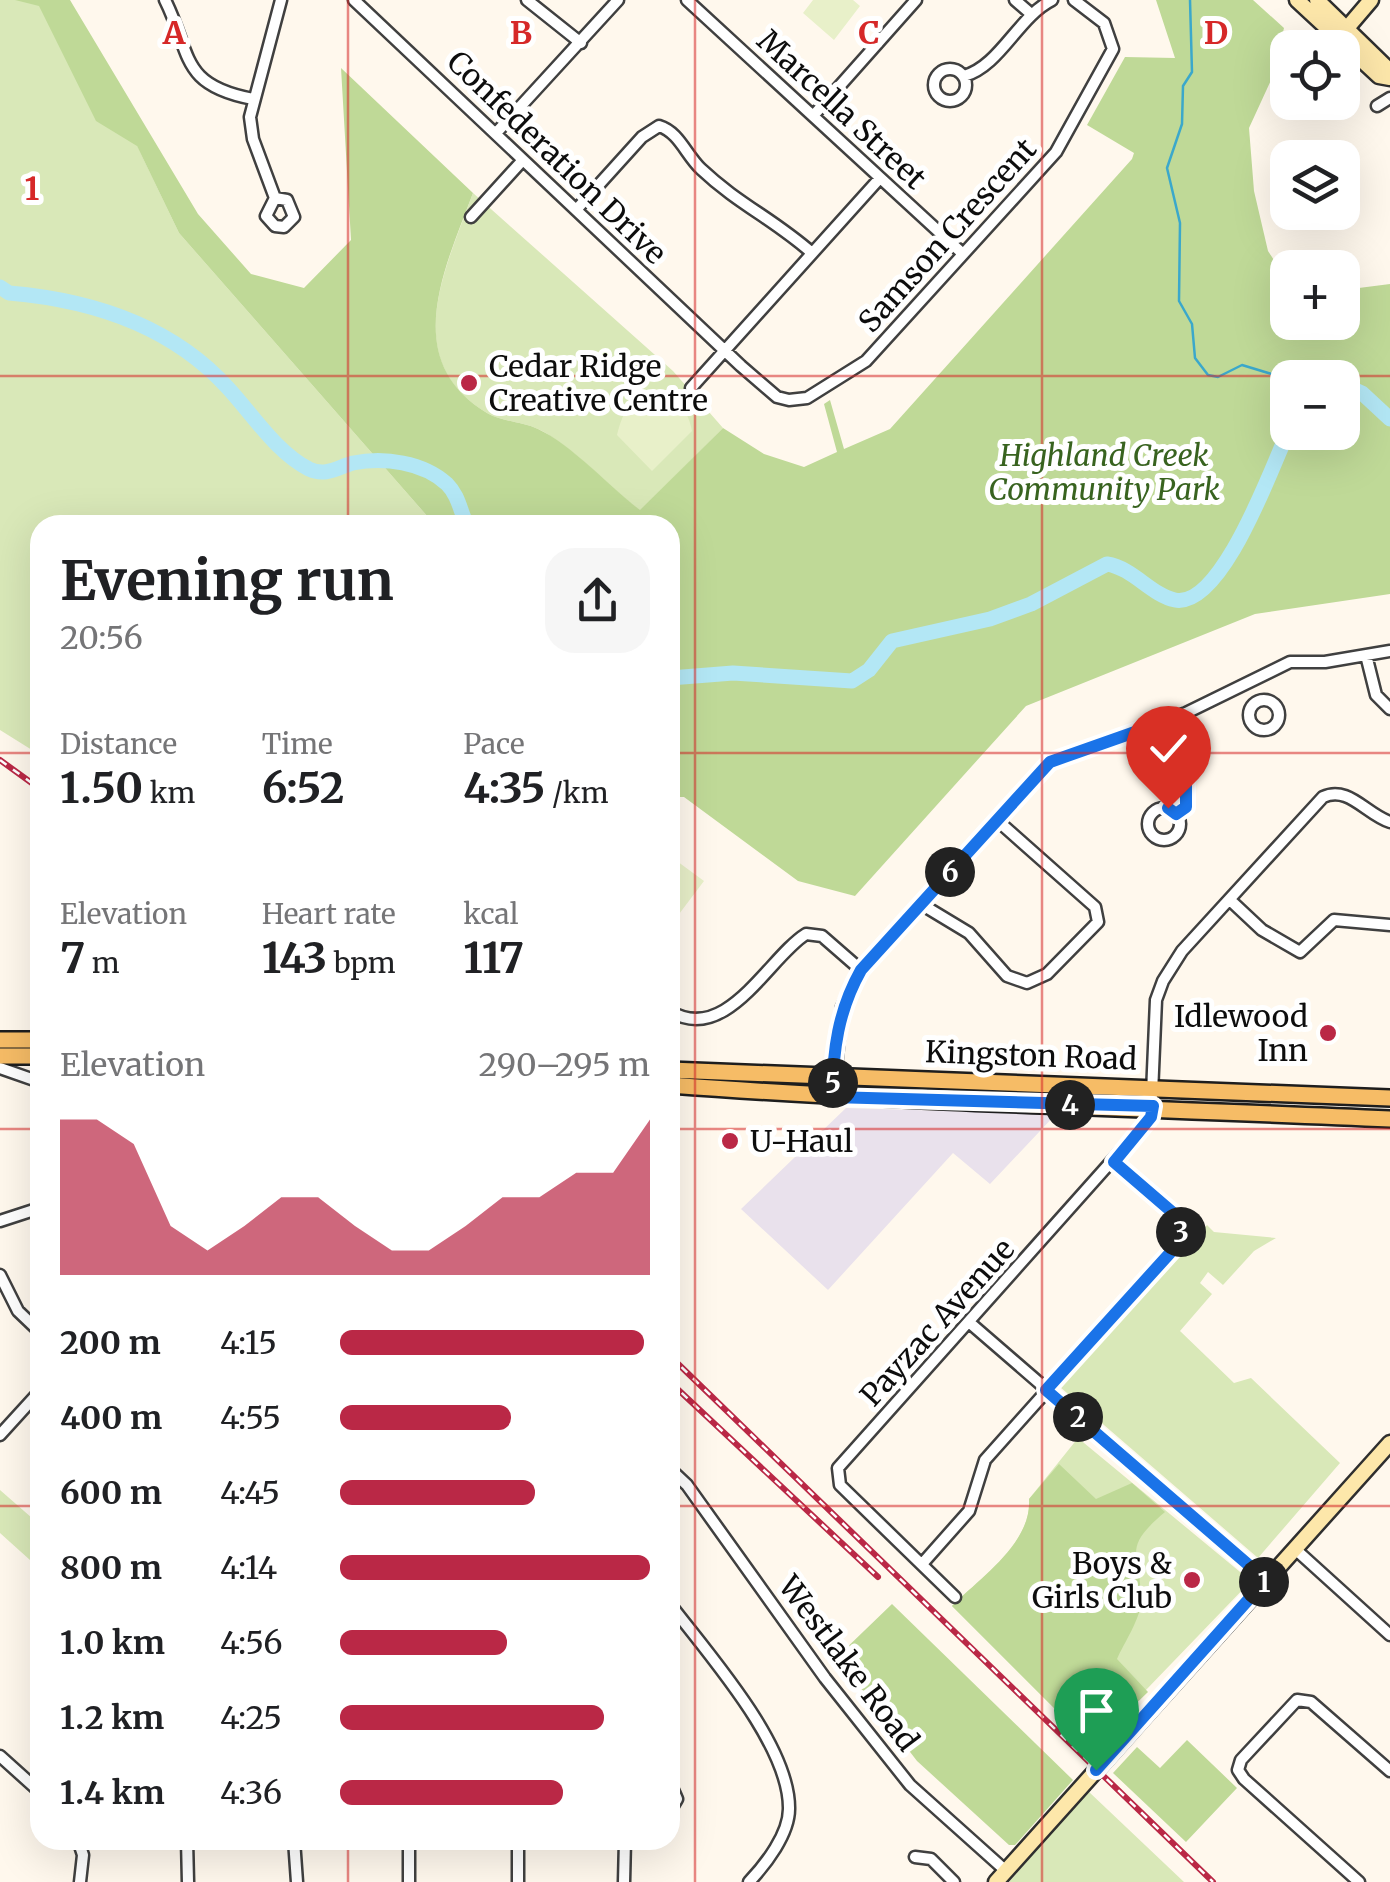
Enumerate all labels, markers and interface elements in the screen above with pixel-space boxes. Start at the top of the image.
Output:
text: A [162,13,187,53]
text: B [510,13,532,53]
text: C [858,13,880,53]
text: D [1204,13,1228,53]
street label: Marcella Street [750,21,934,197]
map controls [1270,30,1360,450]
button: locate [1270,30,1360,120]
street label: Confederation Drive [439,42,675,272]
street label: Samson Crescent [850,130,1044,340]
button: layers [1270,140,1360,230]
text: 1 [25,169,40,209]
button: + [1270,250,1360,340]
place label: Cedar Ridge Creative Centre [489,347,708,419]
button: − [1270,360,1360,450]
marker: Cedar Ridge Creative Centre [458,372,480,394]
park label: Highland Creek Community Park [988,436,1220,508]
text: Evening run [60,546,394,615]
button: share [545,548,650,653]
text: 20:56 [60,618,143,658]
pin [1126,706,1211,809]
icon: check [1141,721,1196,776]
text: Distance [60,726,177,762]
text: Time [262,726,333,762]
text: Pace [463,726,525,762]
text: 1.50 [60,762,143,814]
text: 6:52 [262,762,344,814]
text: 4:35 [463,762,545,814]
text: km [143,775,195,811]
text: /km [545,775,608,811]
pin: 6 [925,847,975,897]
text: 6 [941,854,959,890]
text: Elevation [60,896,187,932]
text: Heart rate [262,896,396,932]
text: kcal [463,896,518,932]
text: 7 [60,932,85,984]
text: 143 [262,932,327,984]
text: 117 [463,932,524,984]
text: m [85,945,120,981]
text: bpm [327,945,396,981]
place label: Idlewood Inn [1174,997,1308,1069]
marker: Idlewood Inn [1317,1022,1339,1044]
street label: Kingston Road [924,1032,1138,1078]
text: Elevation [60,1045,205,1085]
text: 290–295 m [478,1045,650,1085]
pin: 5 [808,1058,858,1108]
text: 5 [825,1065,841,1101]
pin: 4 [1045,1080,1095,1130]
text: 4 [1061,1087,1079,1123]
place label: U-Haul [750,1122,853,1160]
marker: U-Haul [719,1130,741,1152]
pin: 3 [1156,1207,1206,1257]
text: 3 [1173,1214,1189,1250]
street label: Payzac Avenue [852,1230,1022,1414]
text: 200 m [60,1323,161,1363]
text: 4:15 [220,1323,277,1363]
pin: 2 [1053,1392,1103,1442]
text: 400 m [60,1398,162,1438]
text: 4:55 [220,1398,281,1438]
text: 2 [1070,1399,1086,1435]
text: 600 m [60,1473,162,1513]
text: 4:45 [220,1473,280,1513]
place label: Boys & Girls Club [1032,1544,1172,1616]
text: 800 m [60,1548,162,1588]
text: 4:14 [220,1548,277,1588]
pin: 1 [1239,1557,1289,1607]
text: 1 [1258,1564,1270,1600]
street label: Westlake Road [770,1567,927,1758]
marker: Boys & Girls Club [1181,1569,1203,1591]
text: 1.0 km [60,1623,165,1663]
text: 4:56 [220,1623,283,1663]
pin [1054,1668,1139,1771]
icon: arrive [1069,1683,1124,1738]
text: 1.2 km [60,1698,164,1738]
text: 4:25 [220,1698,282,1738]
text: 1.4 km [60,1773,165,1813]
text: 4:36 [220,1773,282,1813]

